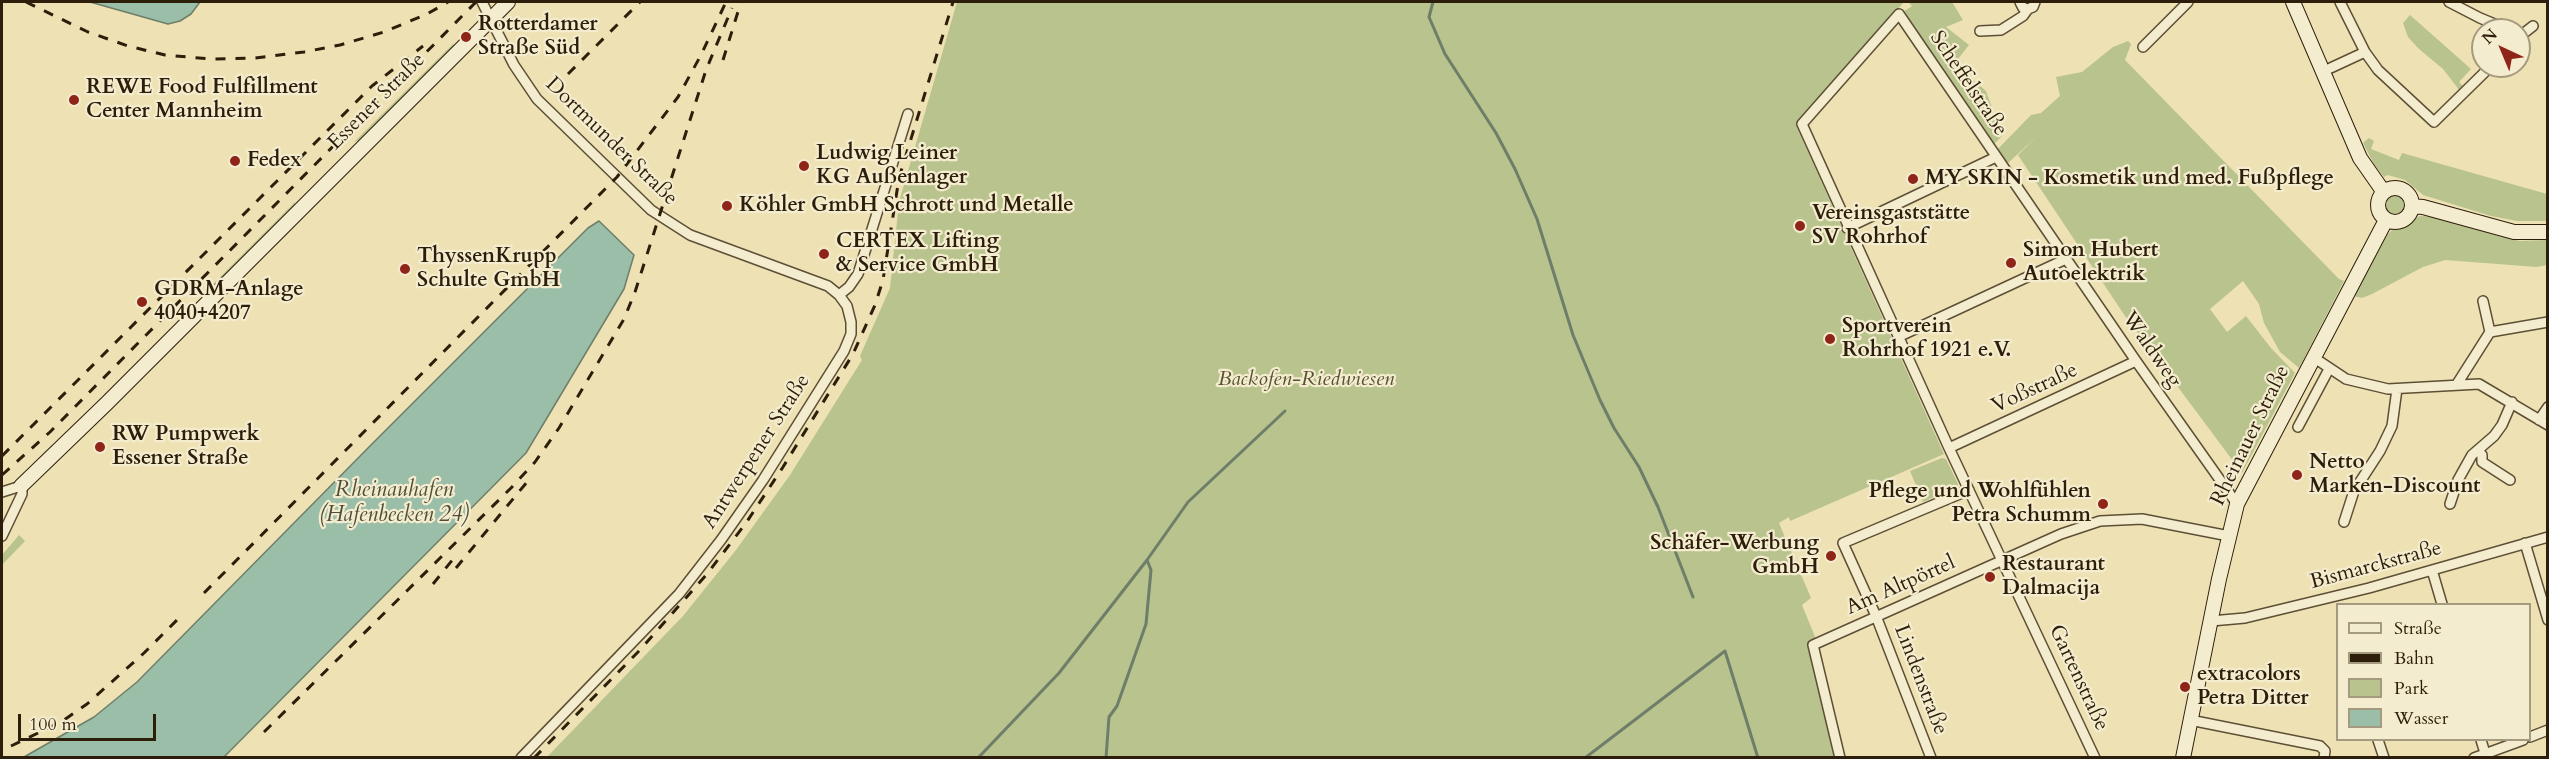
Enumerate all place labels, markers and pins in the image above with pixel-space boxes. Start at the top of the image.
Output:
place label: Rotterdamer Straße Süd [478,12,598,62]
marker: Rotterdamer Straße Süd [459,30,473,44]
place label: REWE Food Fulfillment Center Mannheim [86,75,318,125]
marker: REWE Food Fulfillment Center Mannheim [67,93,81,107]
place label: Ludwig Leiner KG Außenlager [816,141,967,191]
place label: Fedex [247,148,302,174]
marker: Fedex [228,154,242,168]
marker: Ludwig Leiner KG Außenlager [797,159,811,173]
place label: MY SKIN - Kosmetik und med. Fußpflege [1925,166,2334,192]
marker: MY SKIN - Kosmetik und med. Fußpflege [1906,172,1920,186]
place label: Köhler GmbH Schrott und Metalle [739,193,1074,219]
marker: Köhler GmbH Schrott und Metalle [720,199,734,213]
place label: Vereinsgaststätte SV Rohrhof [1812,201,1970,251]
marker: Vereinsgaststätte SV Rohrhof [1793,219,1807,233]
place label: CERTEX Lifting & Service GmbH [836,229,999,279]
place label: Simon Hubert Autoelektrik [2023,238,2158,288]
place label: ThyssenKrupp Schulte GmbH [417,244,560,294]
marker: CERTEX Lifting & Service GmbH [817,247,831,261]
marker: Simon Hubert Autoelektrik [2004,256,2018,270]
marker: ThyssenKrupp Schulte GmbH [398,262,412,276]
place label: GDRM-Anlage 4040+4207 [154,277,304,327]
marker: GDRM-Anlage 4040+4207 [135,295,149,309]
place label: Sportverein Rohrhof 1921 e.V. [1842,314,2011,364]
marker: Sportverein Rohrhof 1921 e.V. [1823,332,1837,346]
place label: RW Pumpwerk Essener Straße [112,422,260,472]
marker: RW Pumpwerk Essener Straße [93,440,107,454]
place label: Netto Marken-Discount [2309,450,2480,500]
marker: Netto Marken-Discount [2290,468,2304,482]
place label: Pflege und Wohlfühlen Petra Schumm [1868,479,2091,529]
marker: Pflege und Wohlfühlen Petra Schumm [2096,497,2110,511]
place label: Schäfer-Werbung GmbH [1650,531,1819,581]
marker: Schäfer-Werbung GmbH [1824,549,1838,563]
place label: Restaurant Dalmacija [2002,552,2105,602]
marker: Restaurant Dalmacija [1983,570,1997,584]
place label: extracolors Petra Ditter [2197,662,2309,712]
marker: extracolors Petra Ditter [2178,680,2192,694]

